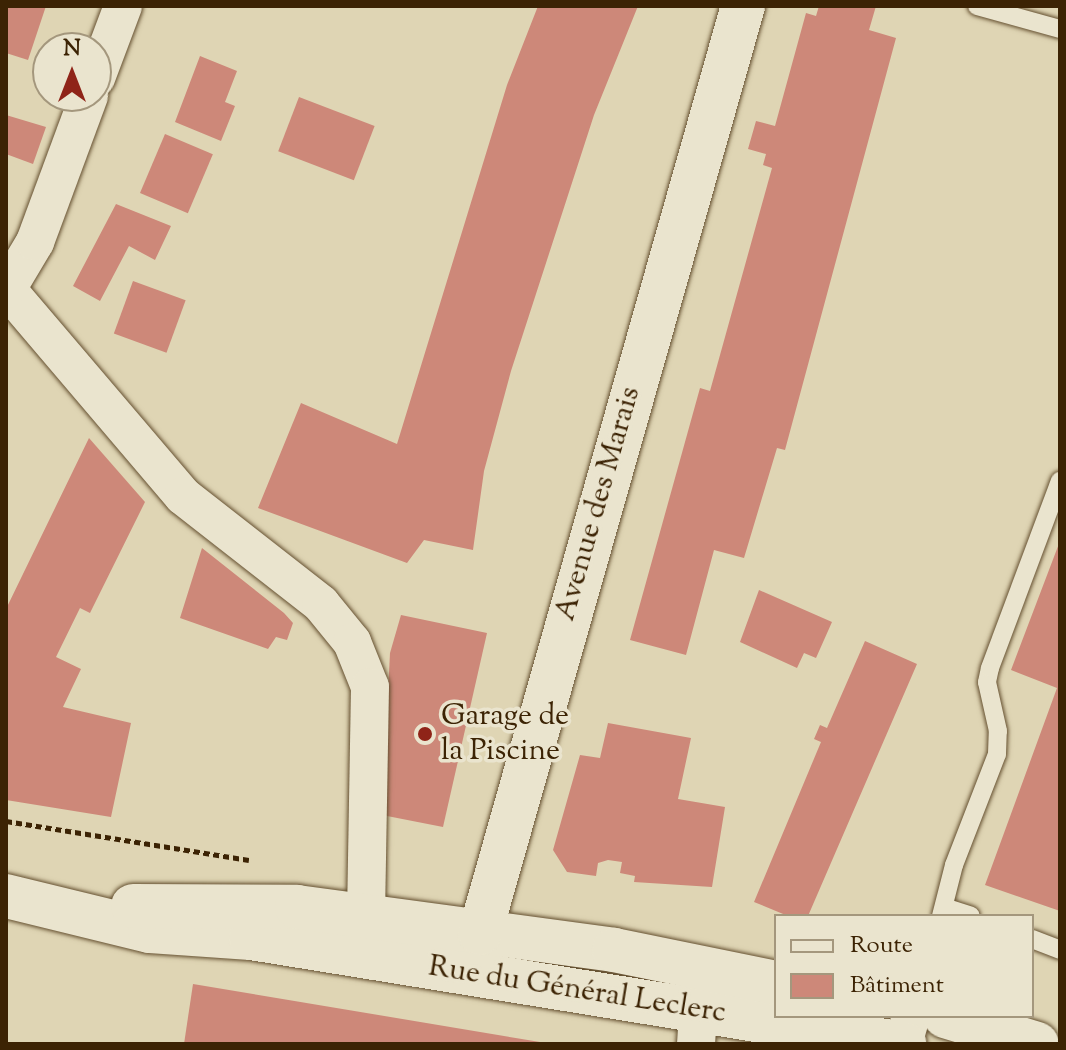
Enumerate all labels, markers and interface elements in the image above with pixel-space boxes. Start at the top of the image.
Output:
north arrow [32,32,112,112]
text: N [63,34,81,66]
street label: Avenue des Marais [548,383,650,625]
place label: Garage de la Piscine [441,699,569,770]
marker: Garage de la Piscine [416,725,434,743]
legend [774,914,1034,1018]
text: Route [850,929,913,963]
street label: Rue du Général Leclerc [426,950,728,1032]
text: Bâtiment [850,969,944,1003]

